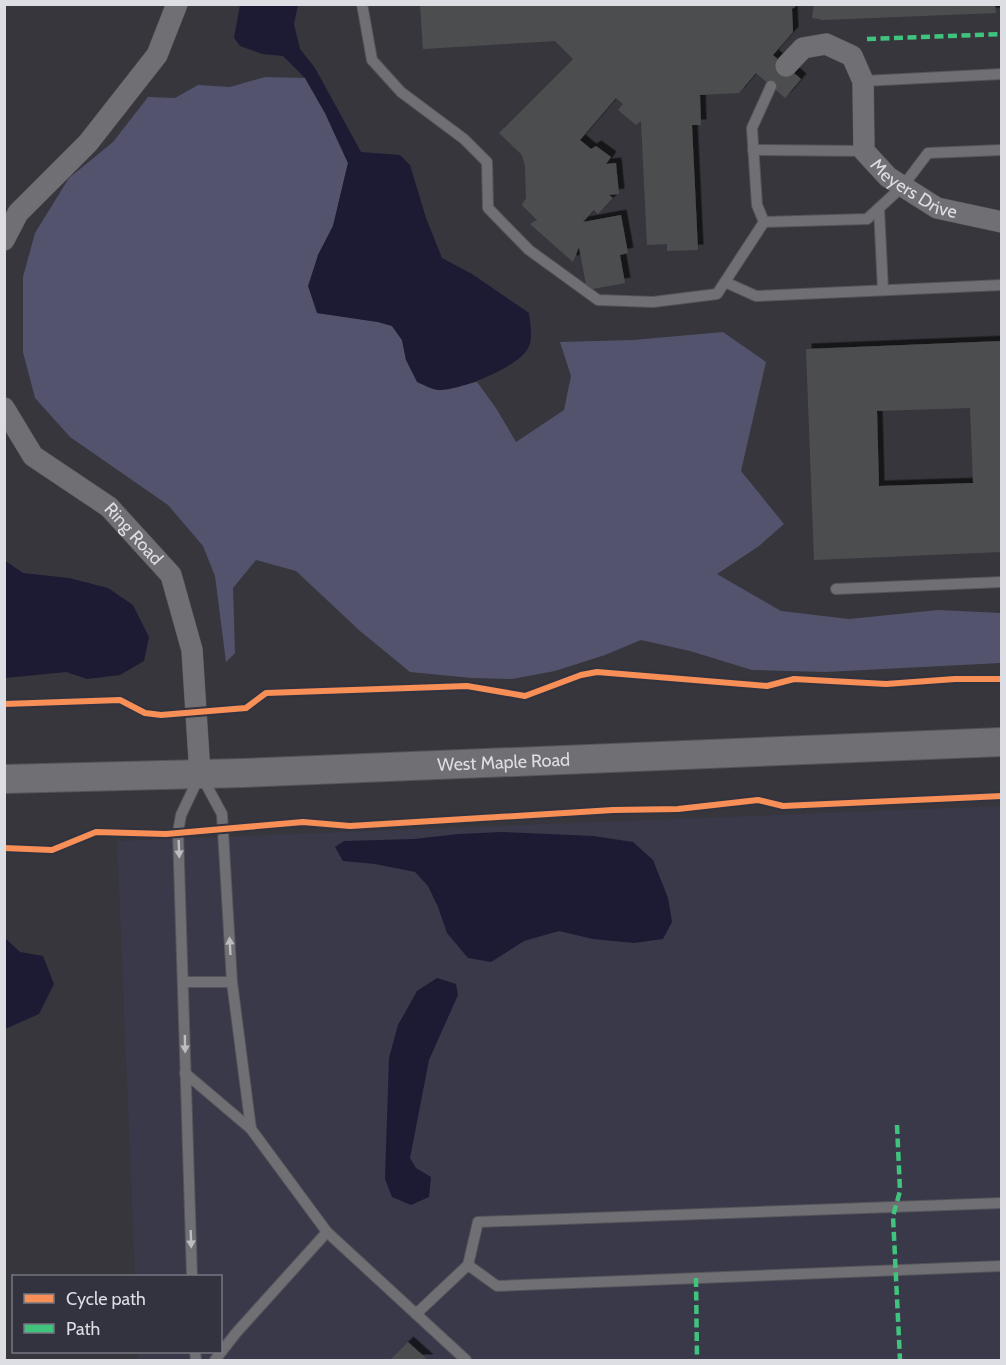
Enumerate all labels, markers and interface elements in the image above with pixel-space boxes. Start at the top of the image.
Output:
street label: Meyers Drive [866,154,959,223]
street label: Ring Road [100,498,167,570]
street label: West Maple Road [437,749,571,776]
one-way arrow [174,840,183,859]
one-way arrow [226,936,235,955]
one-way arrow [180,1035,189,1054]
one-way arrow [186,1230,196,1249]
legend [12,1275,222,1353]
text: Cycle path [66,1288,146,1310]
text: Path [66,1318,100,1340]

